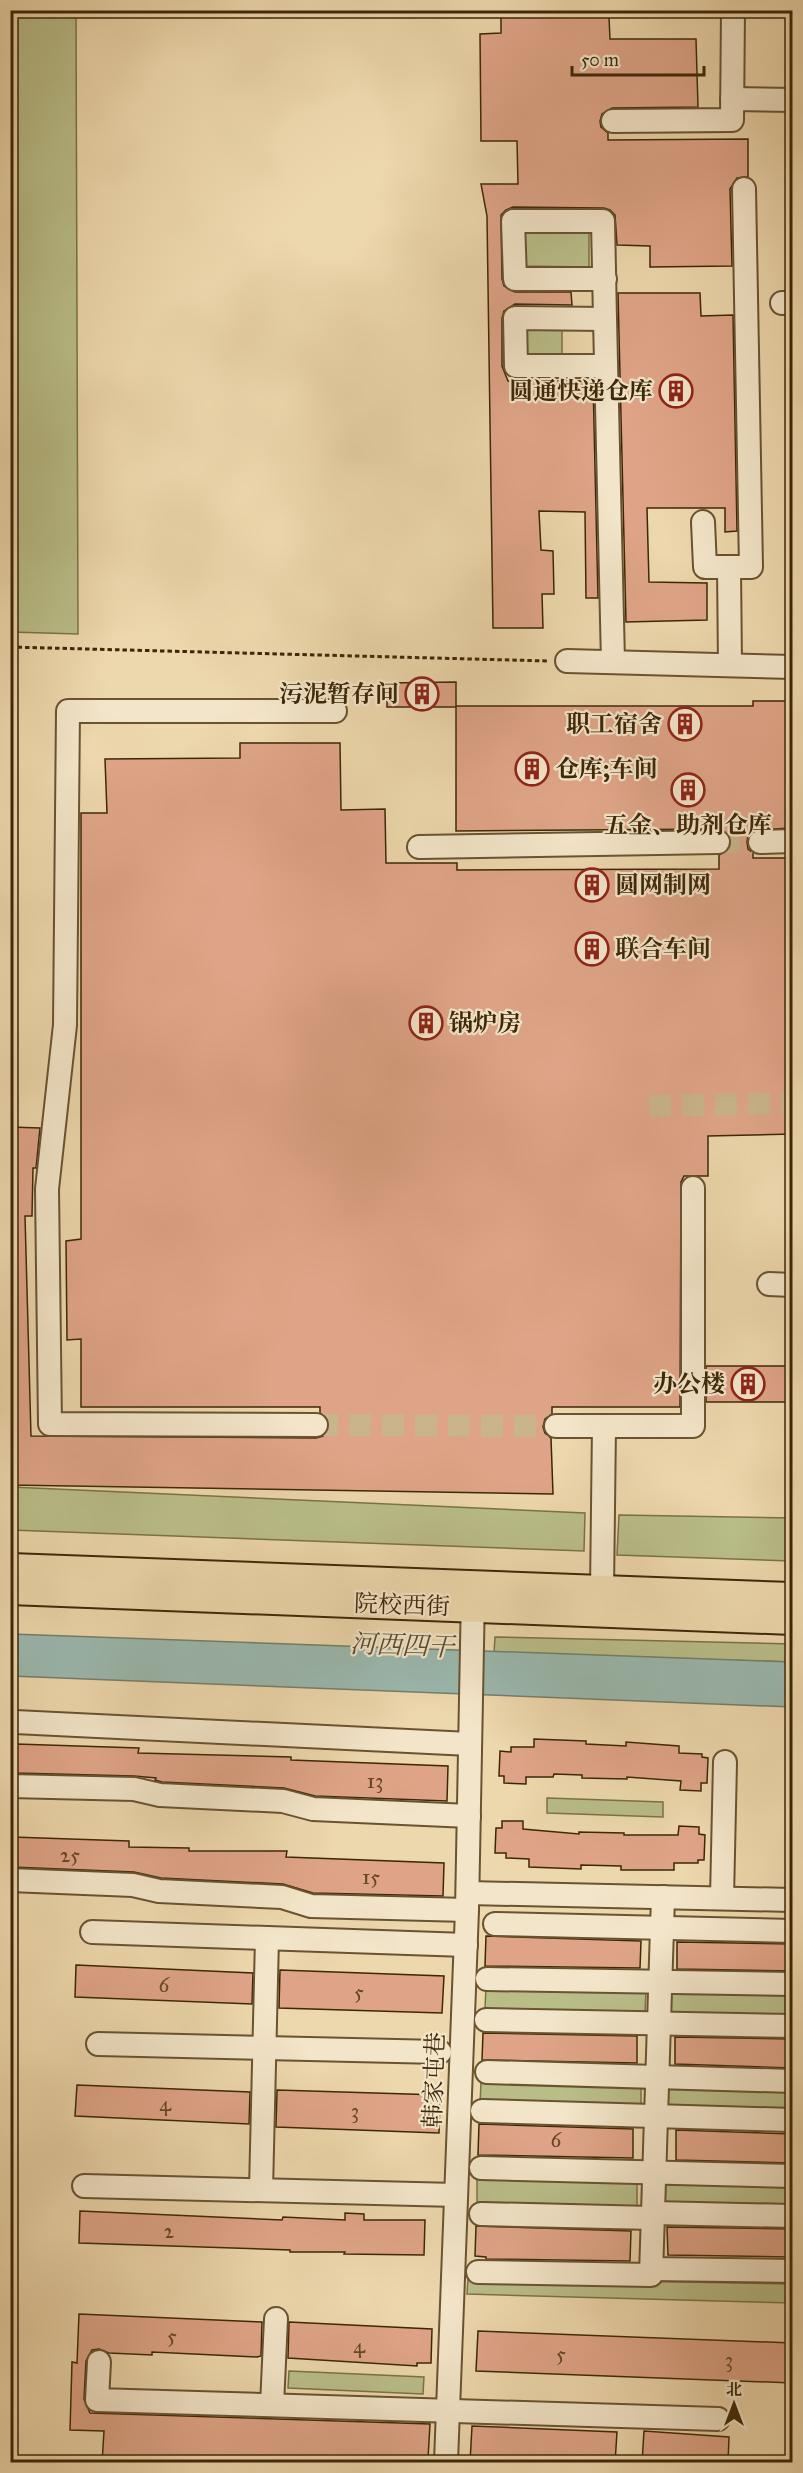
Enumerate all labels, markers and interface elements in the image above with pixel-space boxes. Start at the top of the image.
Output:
scale bar [572,39,704,77]
text: 50 m [581,49,619,71]
building icon: 圆通快递仓库 [658,373,694,409]
place label: 圆通快递仓库 [509,376,653,406]
building icon: 污泥暂存间 [404,676,440,712]
place label: 污泥暂存间 [279,679,399,709]
building icon: 职工宿舍 [667,706,703,742]
place label: 职工宿舍 [566,709,662,739]
building icon: 仓库;车间 [514,751,550,787]
place label: 仓库;车间 [555,754,658,784]
building icon: 五金、助剂仓库 [670,772,706,808]
place label: 五金、助剂仓库 [604,810,772,840]
building icon: 圆网制网 [574,867,610,903]
place label: 圆网制网 [615,870,711,900]
building icon: 联合车间 [574,931,610,967]
place label: 联合车间 [615,934,711,964]
building icon: 锅炉房 [408,1005,444,1041]
place label: 锅炉房 [449,1008,521,1038]
building icon: 办公楼 [730,1366,766,1402]
place label: 办公楼 [653,1369,725,1399]
street label: 院校西街 [354,1588,450,1622]
water label: 河西四干 [349,1627,458,1663]
house number: 13 [367,1768,383,1794]
house number: 25 [60,1842,80,1868]
house number: 15 [362,1864,380,1890]
house number: 6 [159,1972,171,1998]
house number: 5 [354,1979,364,2005]
street label: 韩家屯巷 [417,2032,451,2128]
house number: 4 [159,2091,172,2117]
house number: 3 [351,2098,359,2124]
house number: 6 [551,2127,563,2153]
house number: 2 [164,2218,175,2244]
house number: 5 [167,2323,177,2349]
house number: 4 [353,2333,366,2359]
house number: 5 [556,2341,566,2367]
house number: 3 [725,2347,733,2373]
north arrow [704,2374,764,2434]
text: 北 [726,2380,742,2399]

